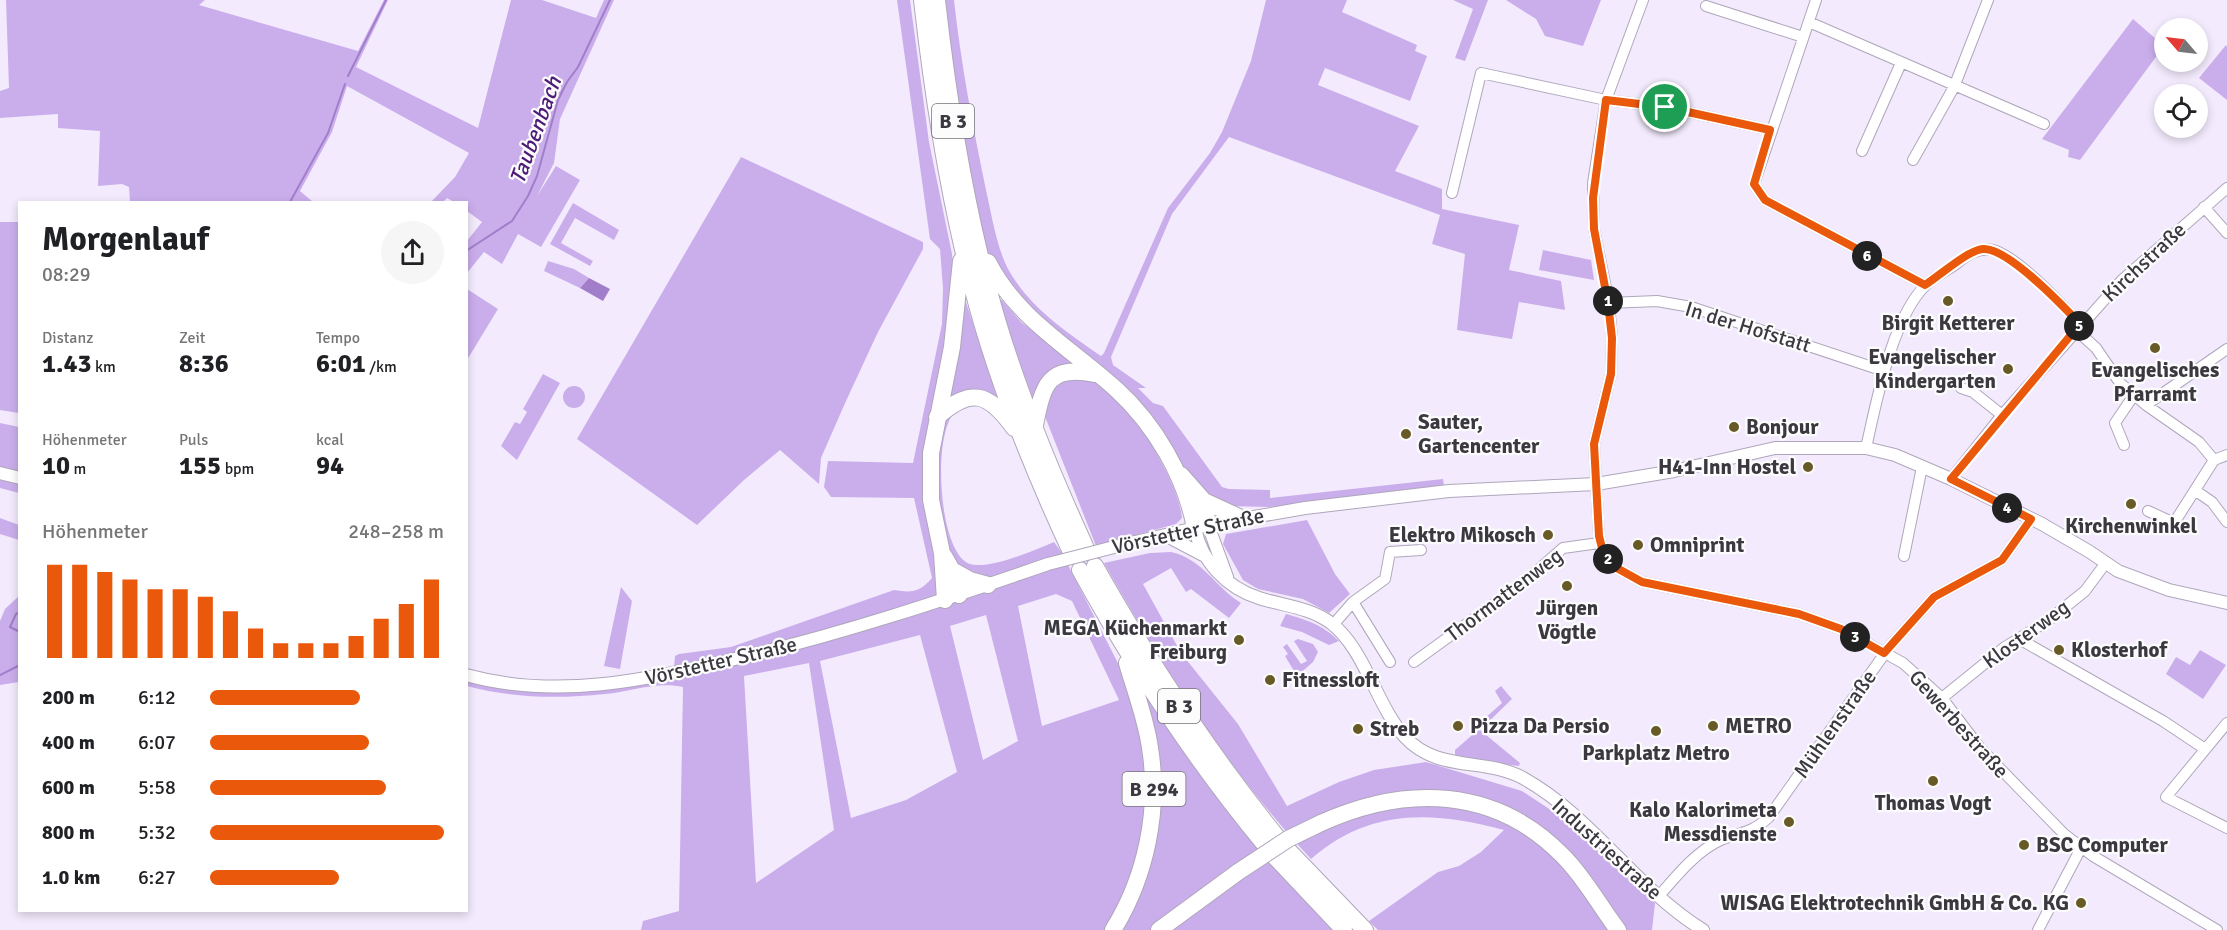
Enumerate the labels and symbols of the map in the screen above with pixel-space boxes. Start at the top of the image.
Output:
north arrow [2154,18,2208,72]
water label: Taubenbach [504,72,568,187]
pin [1639,81,1690,132]
road number: B 3 [932,104,974,138]
street label: Kirchstraße [2097,217,2191,307]
pin: 6 [1852,241,1882,271]
pin: 1 [1593,286,1623,316]
marker: Birgit Ketterer [1941,294,1955,308]
street label: In der Hofstatt [1682,296,1814,358]
place label: Birgit Ketterer [1881,310,2015,336]
pin: 5 [2064,311,2094,341]
marker: Evangelisches Pfarramt [2148,341,2162,355]
place label: Evangelischer Kindergarten [1868,344,1997,394]
place label: Evangelisches Pfarramt [2091,357,2219,407]
marker: Evangelischer Kindergarten [2001,362,2015,376]
place label: Sauter, Gartencenter [1418,409,1540,459]
place label: Bonjour [1746,414,1819,440]
marker: Bonjour [1727,420,1741,434]
marker: Sauter, Gartencenter [1399,427,1413,441]
place label: H41-Inn Hostel [1658,454,1796,480]
marker: H41-Inn Hostel [1801,460,1815,474]
pin: 4 [1992,493,2022,523]
marker: Kirchenwinkel [2124,497,2138,511]
street label: Vörstetter Straße [1110,502,1266,560]
place label: Kirchenwinkel [2065,513,2197,539]
place label: Elektro Mikosch [1389,522,1536,548]
marker: Elektro Mikosch [1541,528,1555,542]
place label: Omniprint [1650,532,1745,558]
marker: Omniprint [1631,538,1645,552]
street label: Thormattenweg [1440,542,1568,648]
pin: 2 [1593,544,1623,574]
marker: Jürgen Vögtle [1560,579,1574,593]
street label: Klosterweg [1978,594,2074,674]
place label: Jürgen Vögtle [1536,595,1598,645]
place label: MEGA Küchenmarkt Freiburg [1044,615,1227,665]
pin: 3 [1840,622,1870,652]
street label: Vörstetter Straße [643,631,799,691]
marker: MEGA Küchenmarkt Freiburg [1232,633,1246,647]
place label: Klosterhof [2071,637,2168,663]
marker: Klosterhof [2052,643,2066,657]
street label: Gewerbestraße [1904,664,2014,784]
street label: Mühlenstraße [1788,665,1882,783]
place label: Fitnessloft [1282,667,1380,693]
marker: Fitnessloft [1263,673,1277,687]
road number: B 3 [1158,689,1200,723]
place label: Pizza Da Persio [1470,713,1609,739]
place label: METRO [1725,713,1792,739]
place label: Streb [1370,716,1419,742]
marker: Pizza Da Persio [1451,719,1465,733]
marker: METRO [1706,719,1720,733]
marker: Streb [1351,722,1365,736]
marker: Parkplatz Metro [1649,724,1663,738]
place label: Parkplatz Metro [1582,740,1730,766]
road number: B 294 [1122,772,1186,806]
marker: Thomas Vogt [1926,774,1940,788]
place label: Thomas Vogt [1875,790,1991,816]
street label: Industriestraße [1546,793,1668,905]
place label: Kalo Kalorimeta Messdienste [1629,797,1777,847]
marker: Kalo Kalorimeta Messdienste [1782,815,1796,829]
place label: BSC Computer [2036,832,2168,858]
marker: BSC Computer [2017,838,2031,852]
place label: WISAG Elektrotechnik GmbH & Co. KG [1721,890,2069,916]
marker: WISAG Elektrotechnik GmbH & Co. KG [2074,896,2088,910]

